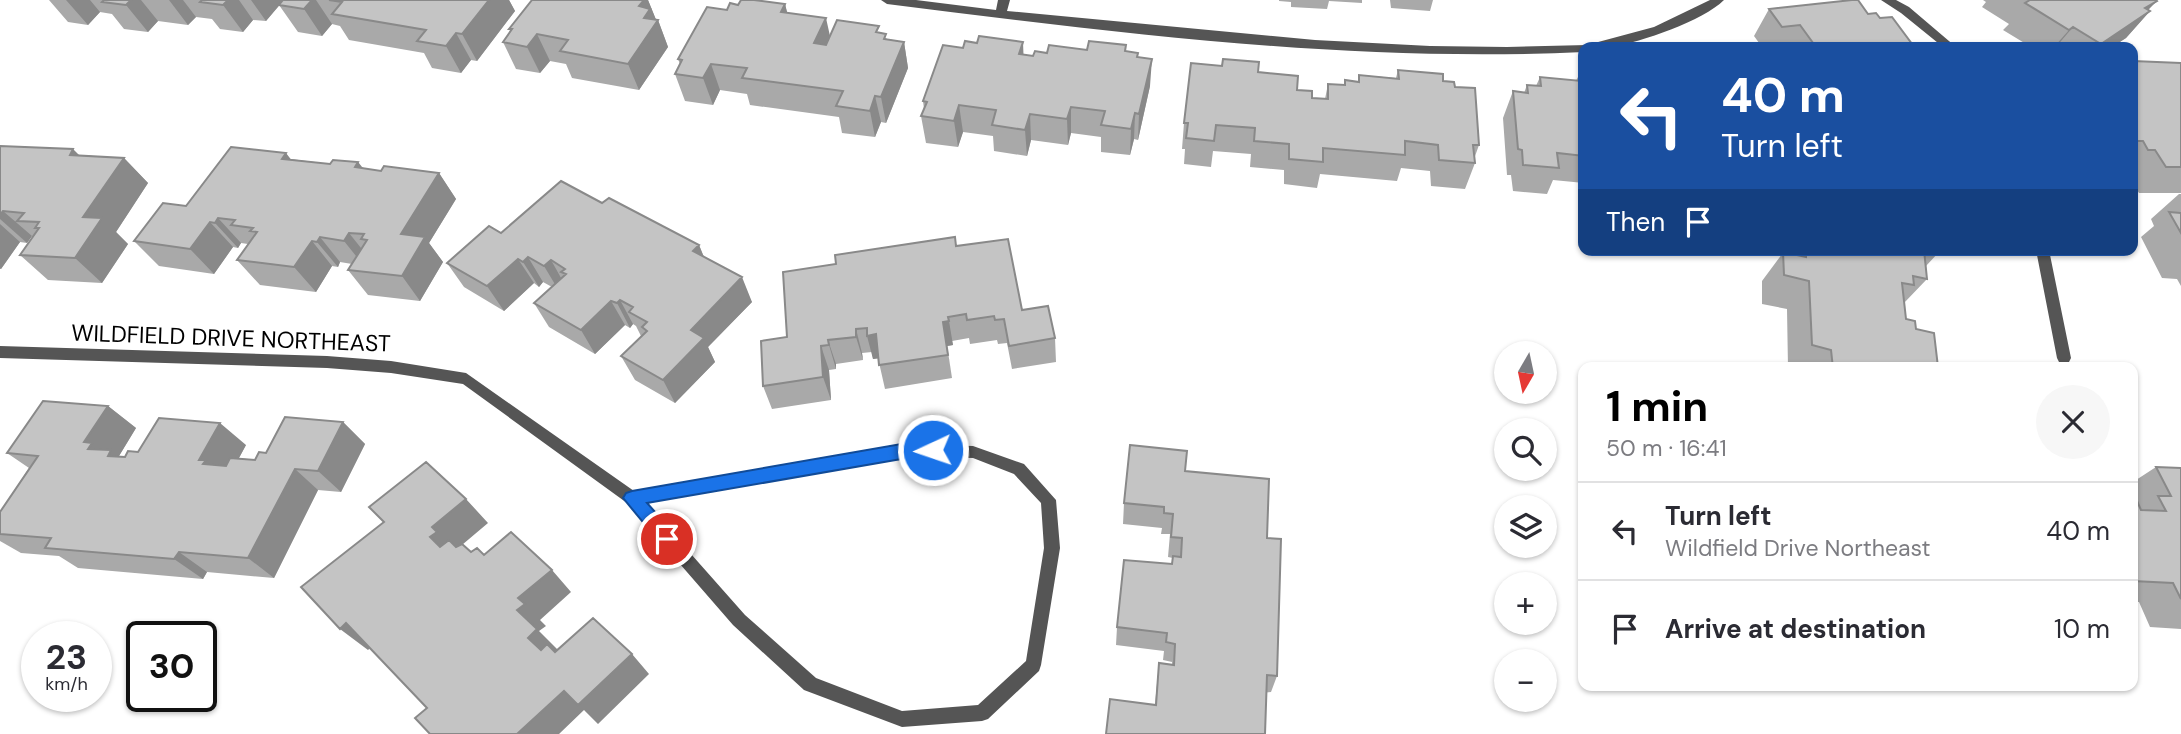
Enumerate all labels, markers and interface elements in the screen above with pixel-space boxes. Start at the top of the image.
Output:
text: 40 m [1721,63,1845,127]
icon: left [1606,70,1697,161]
text: Turn left [1721,125,1843,167]
icon: arrive [1679,203,1717,241]
text: Then [1606,205,1665,239]
street label: WILDFIELD DRIVE NORTHEAST [71,317,391,359]
north arrow [1494,341,1558,404]
map controls [1494,341,1557,712]
text: 1 min [1606,379,1708,434]
button: close [2036,385,2110,459]
position arrow [896,413,970,487]
button: search [1494,418,1557,481]
text: 50 m · 16:41 [1606,433,1727,463]
button: layers [1494,495,1557,558]
text: Turn left [1665,499,1772,533]
pin [637,509,697,569]
icon: left [1606,512,1644,550]
text: 40 m [2046,514,2110,548]
icon: arrive [648,520,686,558]
text: Wildfield Drive Northeast [1665,533,1931,563]
button: + [1494,572,1557,635]
icon: arrive [1606,610,1644,648]
text: Arrive at destination [1665,612,1926,646]
text: 10 m [2054,612,2110,646]
speed limit sign: 30 [126,621,217,712]
text: 23 [46,634,87,680]
button: − [1494,649,1557,712]
text: km/h [45,672,88,696]

